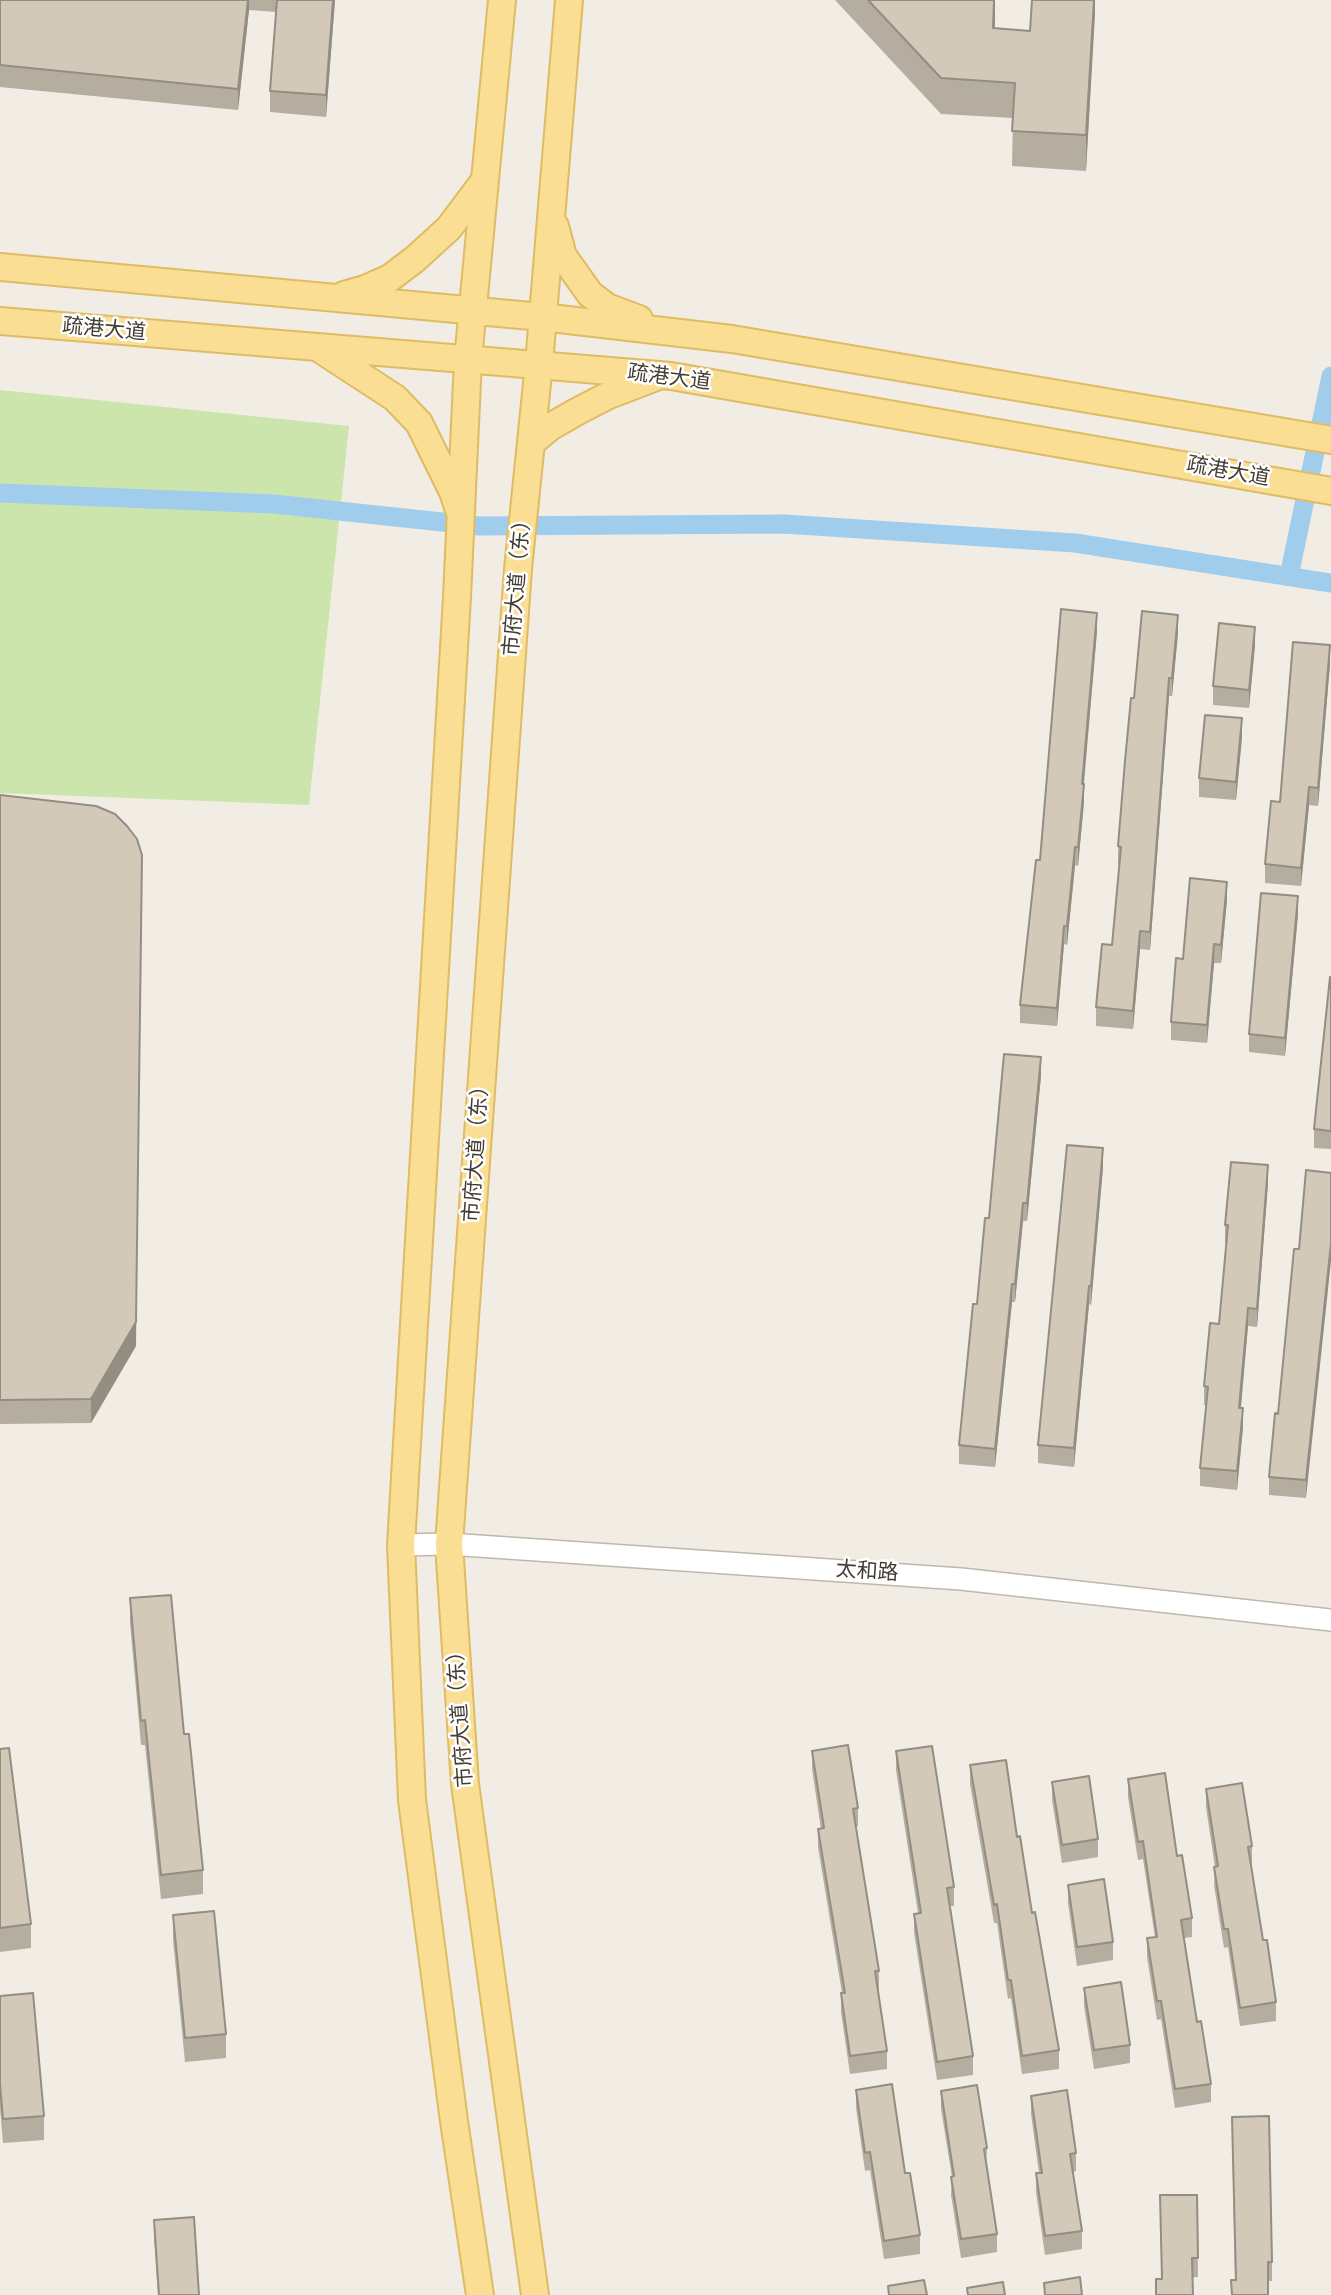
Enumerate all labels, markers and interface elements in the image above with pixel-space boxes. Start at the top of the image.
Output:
street label: 疏港大道 [61,314,147,346]
street label: 疏港大道 [626,360,712,396]
street label: 疏港大道 [1184,452,1272,492]
street label: 市府大道（东） [499,509,537,657]
street label: 市府大道（东） [459,1075,495,1223]
street label: 太和路 [835,1557,899,1587]
street label: 市府大道（东） [443,1640,479,1788]

